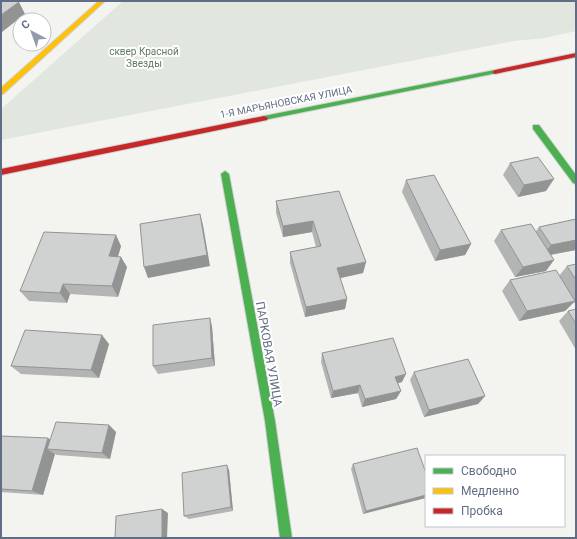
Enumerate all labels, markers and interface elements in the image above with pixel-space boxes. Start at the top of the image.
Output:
north arrow [12,12,52,52]
text: С [19,18,33,32]
park label: сквер Красной Звезды [109,46,179,69]
street label: 1-Я МАРЬЯНОВСКАЯ УЛИЦА [219,84,353,120]
street label: ПАРКОВАЯ УЛИЦА [253,300,285,408]
legend [425,455,565,527]
text: Свободно [461,464,517,478]
text: Медленно [461,484,519,498]
text: Пробка [461,504,503,518]

